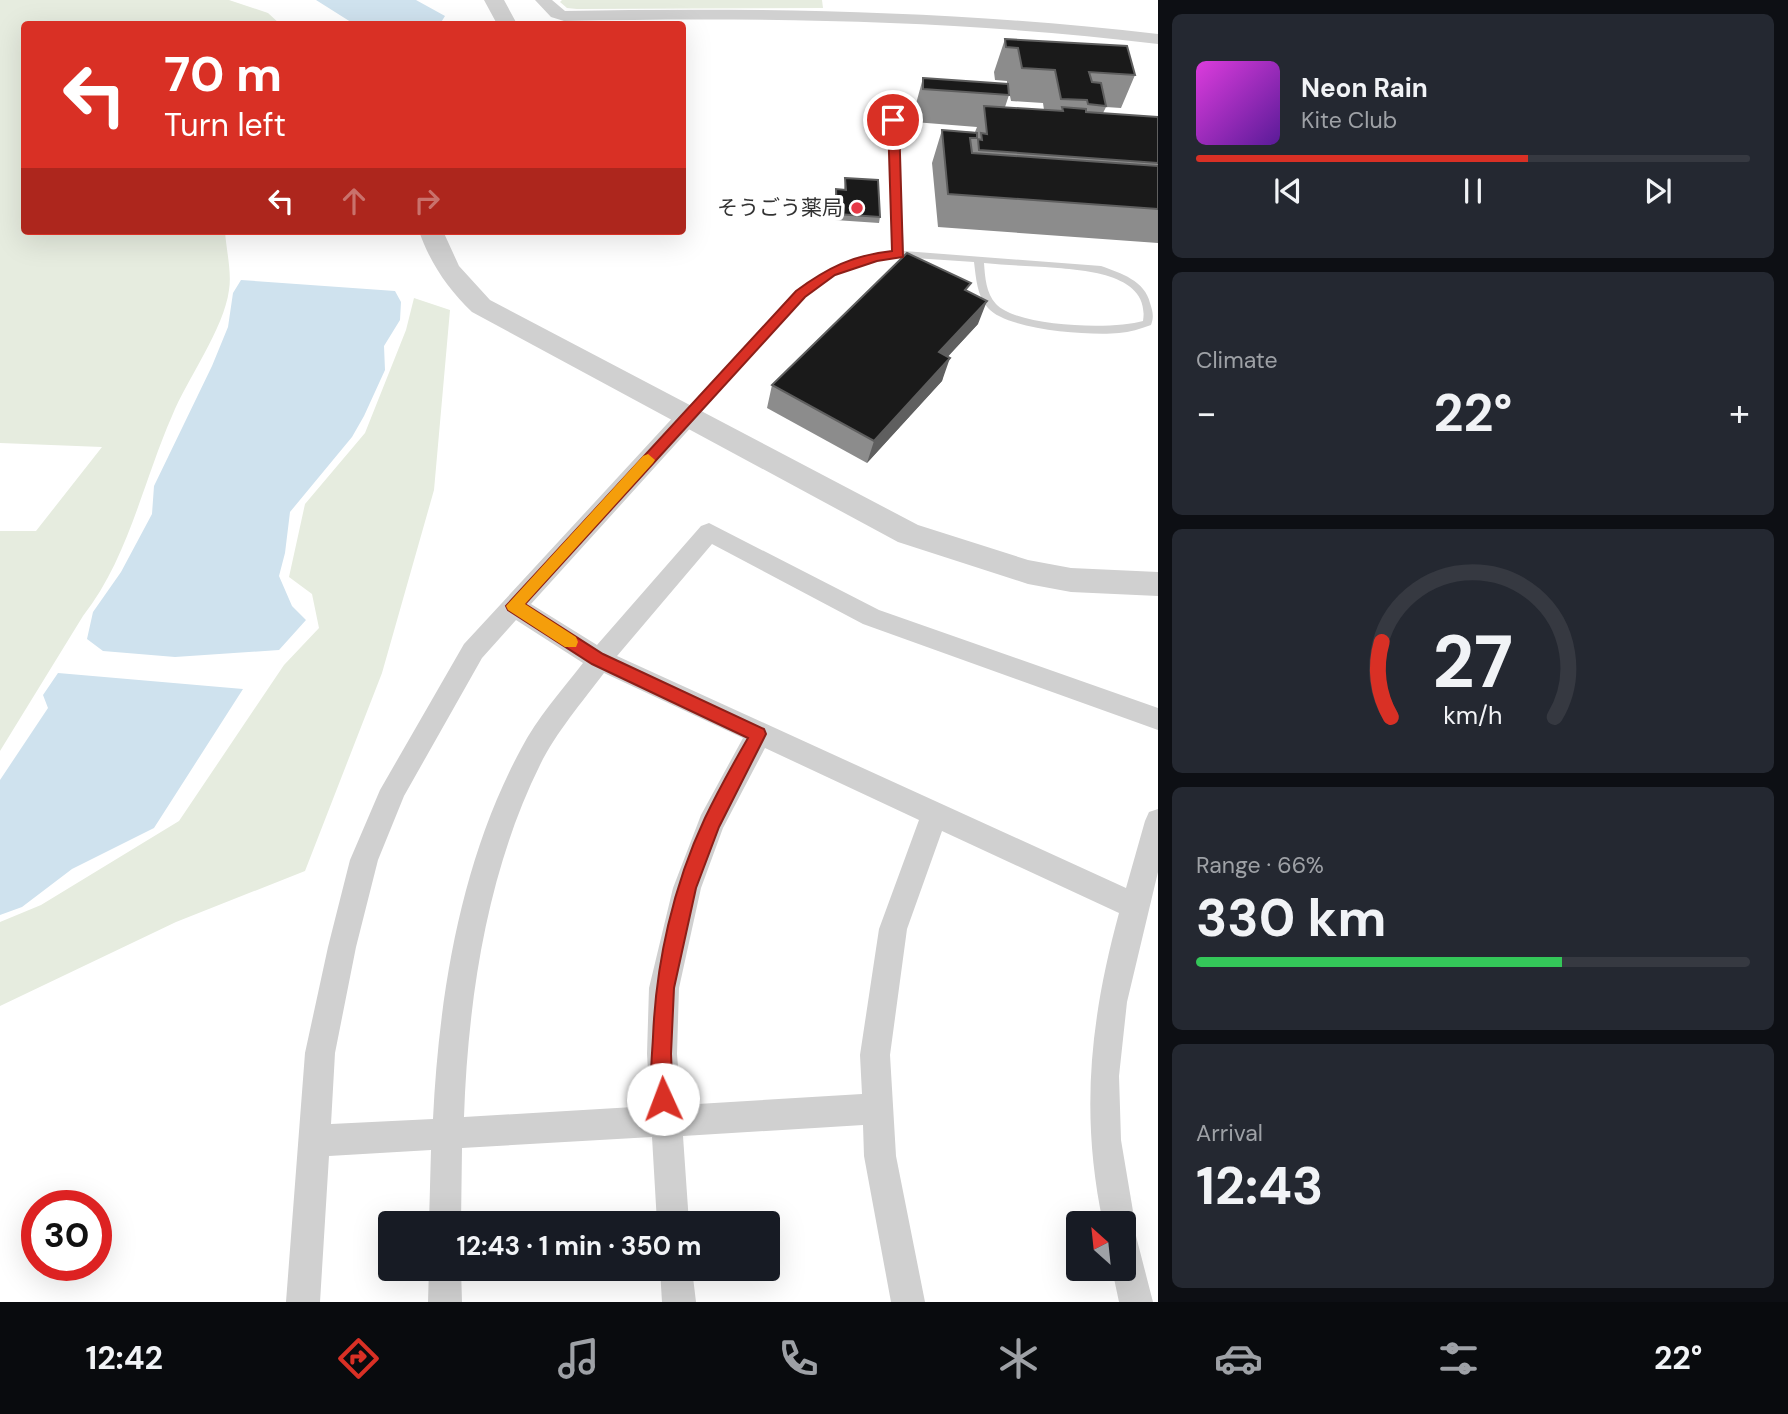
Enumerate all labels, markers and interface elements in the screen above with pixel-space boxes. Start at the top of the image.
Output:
text: 70 m [164,42,282,106]
icon: left [49,49,140,140]
text: Neon Rain [1301,71,1428,105]
pin [863,90,923,150]
icon: arrive [874,101,912,139]
text: Turn left [164,104,286,146]
text: Kite Club [1301,105,1397,135]
icon: previous [1269,172,1307,210]
icon: pause [1454,172,1492,210]
icon: next [1639,172,1677,210]
icon: left [262,182,300,220]
icon: ahead [335,182,373,220]
icon: right [408,182,446,220]
place label: そうごう薬局 [717,194,843,222]
marker: そうごう薬局 [849,200,865,216]
text: Climate [1196,345,1278,375]
text: 22° [1434,379,1512,447]
text: − [1196,388,1217,438]
text: + [1729,388,1750,438]
text: 27 [1433,615,1513,710]
text: km/h [1443,699,1503,732]
text: Range · 66% [1196,850,1324,880]
text: 330 km [1196,884,1387,952]
position arrow [626,1062,700,1136]
text: Arrival [1196,1118,1263,1148]
text: 12:43 [1196,1152,1323,1220]
speed limit sign: 30 [21,1190,112,1281]
north arrow [1066,1211,1136,1281]
map controls [1066,1211,1136,1281]
text: 12:43 · 1 min · 350 m [456,1229,702,1263]
icon: directions [334,1334,383,1383]
icon: music [554,1334,603,1383]
icon: phone [774,1334,823,1383]
icon: climate [994,1334,1043,1383]
icon: car [1214,1334,1263,1383]
icon: filters [1434,1334,1483,1383]
text: 12:42 [85,1337,163,1379]
text: 22° [1654,1337,1702,1379]

